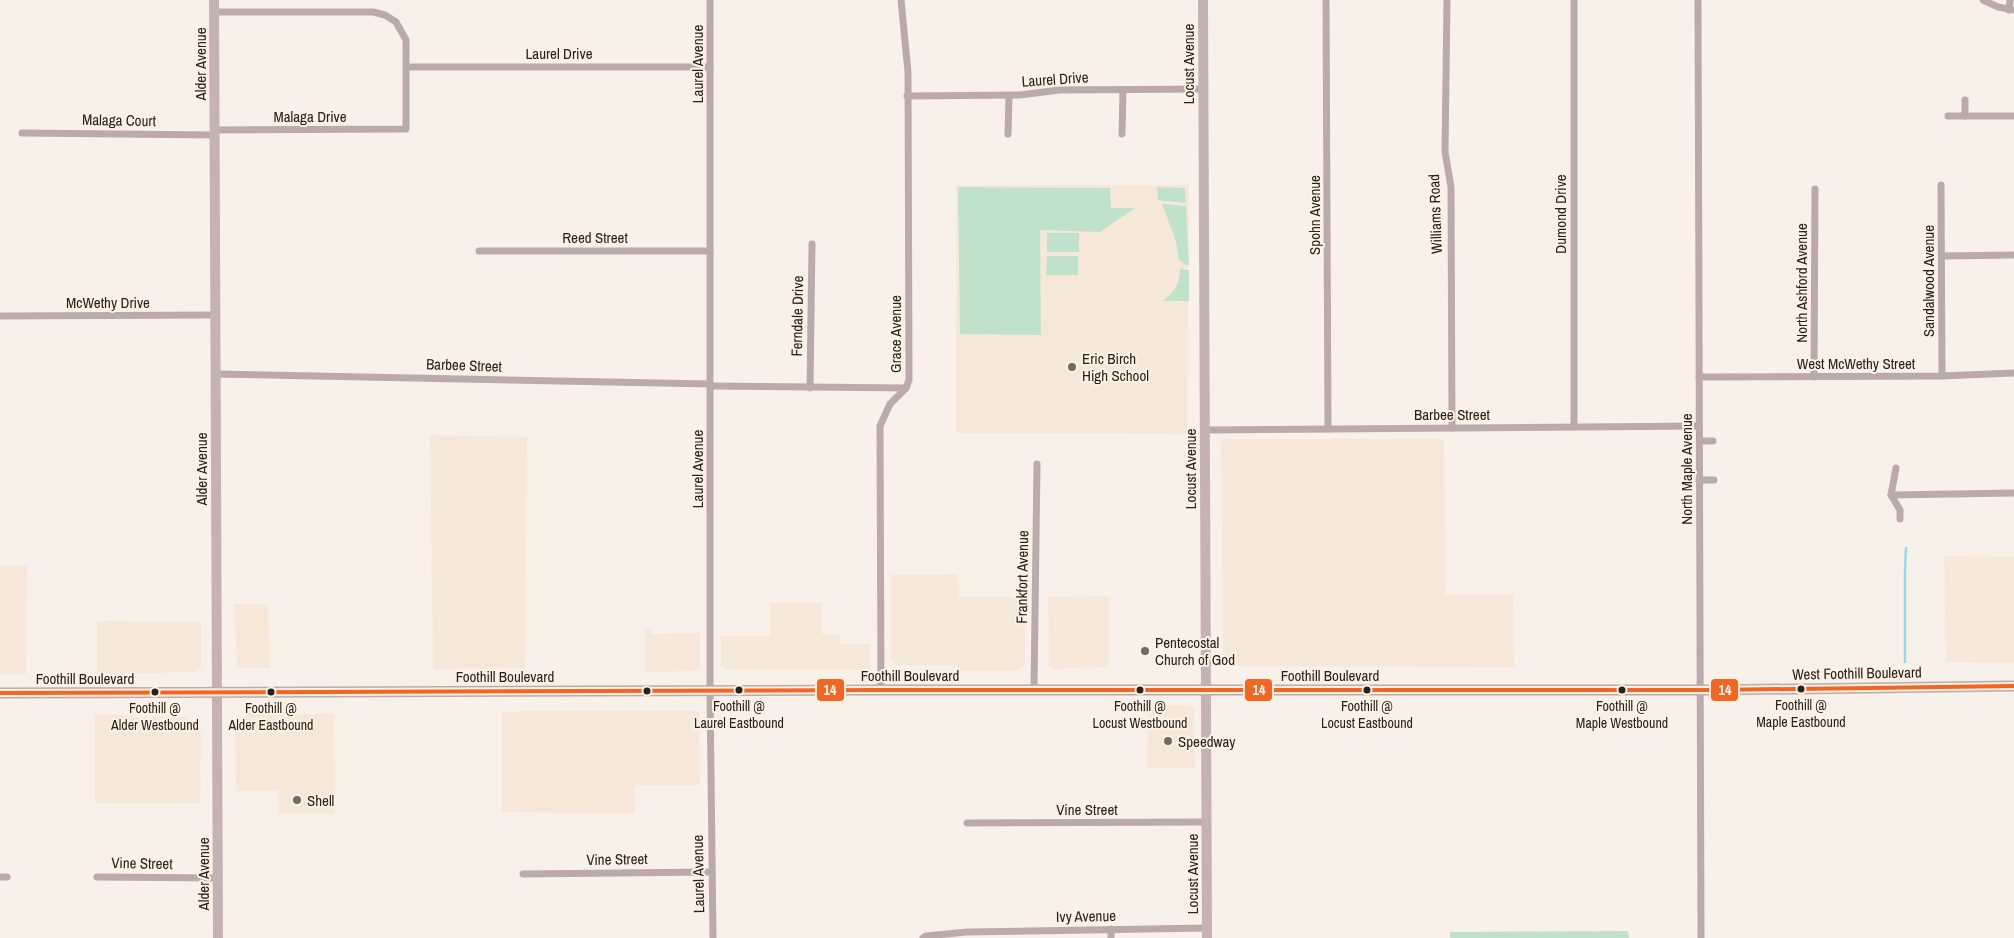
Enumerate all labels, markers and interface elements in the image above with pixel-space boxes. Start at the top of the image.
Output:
street label: Locust Avenue [1178,24,1199,104]
street label: Laurel Avenue [687,25,708,103]
street label: Alder Avenue [190,27,211,101]
street label: Laurel Drive [526,43,593,64]
street label: Laurel Drive [1021,66,1089,92]
street label: Malaga Drive [273,106,347,127]
street label: Malaga Court [82,109,157,131]
street label: Williams Road [1423,174,1447,254]
street label: Dumond Drive [1550,174,1571,254]
street label: Spohn Avenue [1304,175,1325,255]
street label: North Ashford Avenue [1791,223,1812,343]
street label: Sandalwood Avenue [1918,225,1939,337]
street label: Reed Street [562,227,628,248]
street label: Ferndale Drive [786,275,808,357]
street label: McWethy Drive [66,292,150,313]
street label: Grace Avenue [885,295,906,373]
place label: Eric Birch High School [1082,348,1149,386]
street label: Barbee Street [426,353,503,377]
street label: West McWethy Street [1797,353,1916,374]
marker: Eric Birch High School [1066,361,1078,373]
street label: Barbee Street [1414,404,1491,425]
street label: North Maple Avenue [1676,413,1697,525]
street label: Locust Avenue [1180,429,1201,509]
street label: Laurel Avenue [687,430,708,508]
street label: Alder Avenue [191,432,212,506]
street label: Frankfort Avenue [1011,530,1033,624]
place label: Pentecostal Church of God [1155,632,1235,670]
marker: Pentecostal Church of God [1139,645,1151,657]
street label: West Foothill Boulevard [1792,661,1922,685]
street label: Foothill Boulevard [861,665,959,686]
street label: Foothill Boulevard [1281,665,1379,686]
street label: Foothill Boulevard [456,666,554,687]
street label: Foothill Boulevard [36,668,134,689]
line badge: 14 [816,678,845,702]
line badge: 14 [1244,678,1273,702]
line badge: 14 [1710,678,1739,702]
text: 14 [824,681,837,699]
text: 14 [1253,681,1266,699]
text: 14 [1719,681,1732,699]
marker: Foothill @ Maple Eastbound [1796,684,1806,694]
marker: Foothill @ Laurel Eastbound [734,685,744,695]
marker: Foothill @ Locust Westbound [1135,685,1145,695]
marker: Foothill @ Locust Eastbound [1362,685,1372,695]
marker: Foothill @ Maple Westbound [1617,685,1627,695]
unlabelled marker [642,686,652,696]
marker: Foothill @ Alder Westbound [150,687,160,697]
marker: Foothill @ Alder Eastbound [266,687,276,697]
place label: Foothill @ Maple Eastbound [1756,696,1846,731]
place label: Foothill @ Laurel Eastbound [694,697,784,732]
place label: Foothill @ Locust Westbound [1093,697,1187,732]
place label: Foothill @ Locust Eastbound [1321,697,1413,732]
place label: Foothill @ Maple Westbound [1576,697,1668,732]
place label: Foothill @ Alder Westbound [110,699,199,734]
place label: Foothill @ Alder Eastbound [228,699,313,734]
place label: Speedway [1178,731,1236,752]
marker: Speedway [1162,735,1174,747]
place label: Shell [307,790,334,811]
marker: Shell [291,794,303,806]
street label: Vine Street [1056,799,1118,820]
street label: Laurel Avenue [687,834,709,913]
street label: Locust Avenue [1182,834,1203,914]
street label: Alder Avenue [193,837,214,911]
street label: Vine Street [586,848,648,870]
street label: Vine Street [111,852,173,874]
street label: Ivy Avenue [1056,905,1116,927]

